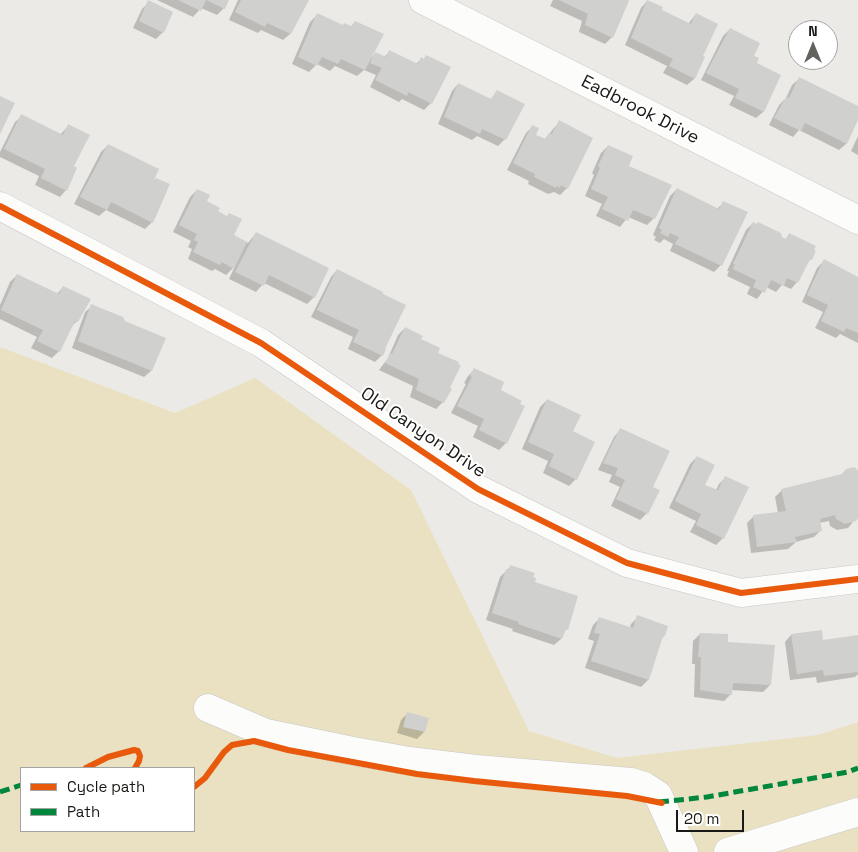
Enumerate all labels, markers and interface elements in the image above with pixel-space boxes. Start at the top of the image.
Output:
north arrow [788,20,838,70]
text: N [808,22,818,40]
street label: Eadbrook Drive [577,71,703,149]
street label: Old Canyon Drive [356,383,490,483]
legend [20,767,195,832]
text: Cycle path [67,777,145,796]
scale bar [678,800,746,832]
text: Path [67,802,100,821]
text: 20 m [684,809,719,828]

